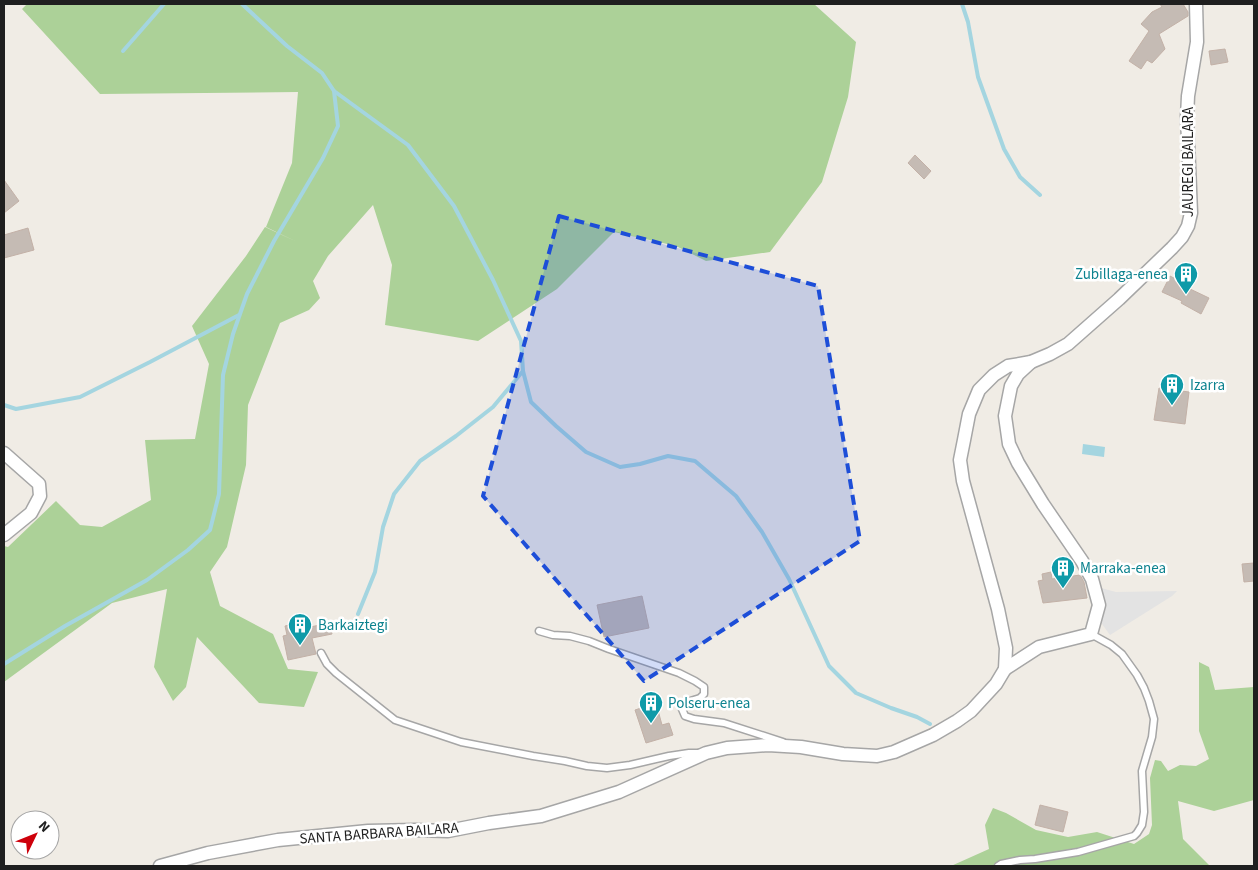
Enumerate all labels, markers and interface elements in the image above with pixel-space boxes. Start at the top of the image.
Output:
street label: JAUREGI BAILARA [1178,106,1199,217]
building icon: Zubillaga-enea [1173,261,1199,295]
place label: Zubillaga-enea [1075,264,1168,285]
building icon: Izarra [1159,372,1185,406]
place label: Izarra [1190,375,1225,396]
building icon: Marraka-enea [1050,555,1076,589]
place label: Marraka-enea [1080,558,1166,579]
building icon: Barkaiztegi [287,612,313,646]
place label: Barkaiztegi [318,615,388,636]
building icon: Polseru-enea [638,690,664,724]
place label: Polseru-enea [668,693,750,714]
north arrow [10,810,60,860]
text: N [33,817,54,837]
street label: SANTA BARBARA BAILARA [299,817,460,850]

